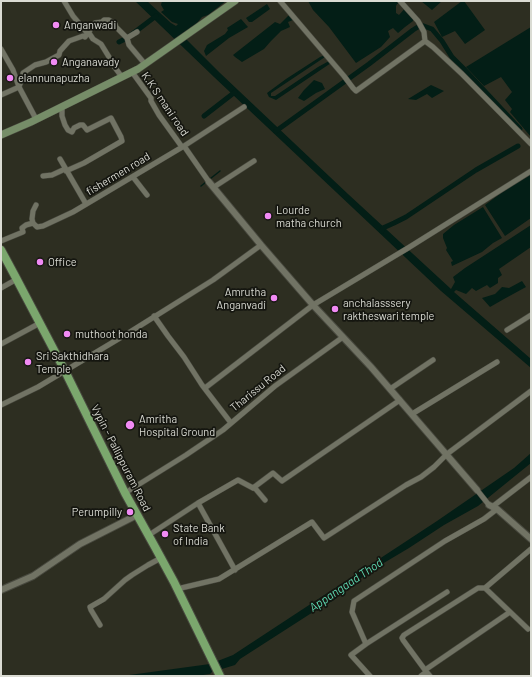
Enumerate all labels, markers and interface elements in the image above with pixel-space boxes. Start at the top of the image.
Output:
place label: Anganwadi [64,18,116,32]
marker: Anganwadi [51,20,61,30]
place label: Anganavady [62,55,119,69]
marker: Anganavady [49,57,59,67]
street label: K.K S mani road [139,69,191,139]
place label: elannunapuzha [18,71,90,85]
marker: elannunapuzha [5,73,15,83]
street label: fishermen road [84,150,152,198]
place label: Lourde matha church [276,203,342,229]
marker: Lourde matha church [263,211,273,221]
place label: Office [48,255,77,269]
marker: Office [35,257,45,267]
place label: Amrutha Anganvadi [217,285,266,311]
marker: Amrutha Anganvadi [269,293,279,303]
place label: anchalasssery raktheswari temple [343,296,434,322]
marker: anchalasssery raktheswari temple [330,304,340,314]
place label: muthoot honda [75,327,147,341]
marker: muthoot honda [62,329,72,339]
place label: Sri Sakthidhara Temple [36,349,109,375]
marker: Sri Sakthidhara Temple [23,357,33,367]
street label: Tharissu Road [228,362,288,414]
street label: Vypin - Pallippuram Road [88,402,154,514]
place label: Amritha Hospital Ground [139,412,215,438]
marker: Amritha Hospital Ground [124,419,136,431]
place label: Perumpilly [72,505,122,519]
marker: Perumpilly [125,507,135,517]
place label: State Bank of India [173,521,225,547]
marker: State Bank of India [160,529,170,539]
water label: Appangaad Thod [306,555,386,615]

